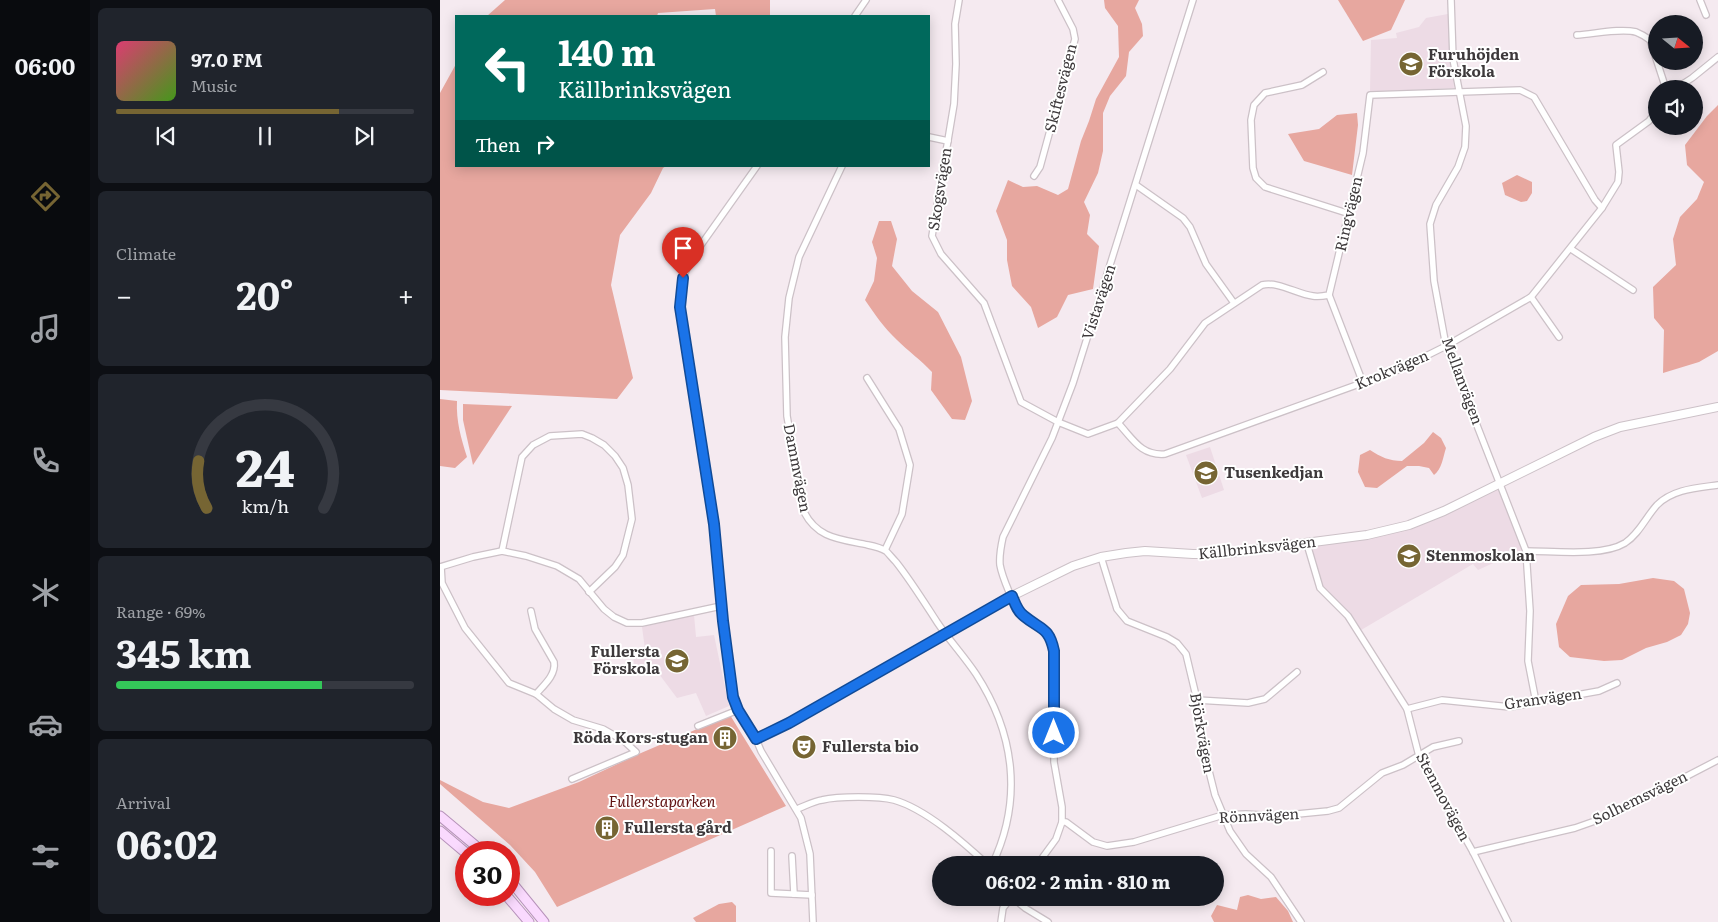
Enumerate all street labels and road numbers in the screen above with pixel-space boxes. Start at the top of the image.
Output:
street label: Skiftesvägen [1037,41,1082,134]
street label: Skogsvägen [921,145,956,232]
street label: Ringvägen [1328,174,1367,254]
street label: Vistavägen [1075,261,1121,342]
street label: Mellanvägen [1437,333,1490,428]
street label: Krokvägen [1351,343,1432,394]
street label: Dammvägen [779,421,818,514]
street label: Källbrinksvägen [1197,529,1317,564]
street label: Granvägen [1503,681,1583,714]
street label: Björkvägen [1185,691,1222,775]
street label: Stenmovägen [1411,748,1477,845]
street label: Solhemsvägen [1588,764,1691,830]
street label: Rönnvägen [1218,801,1300,828]

